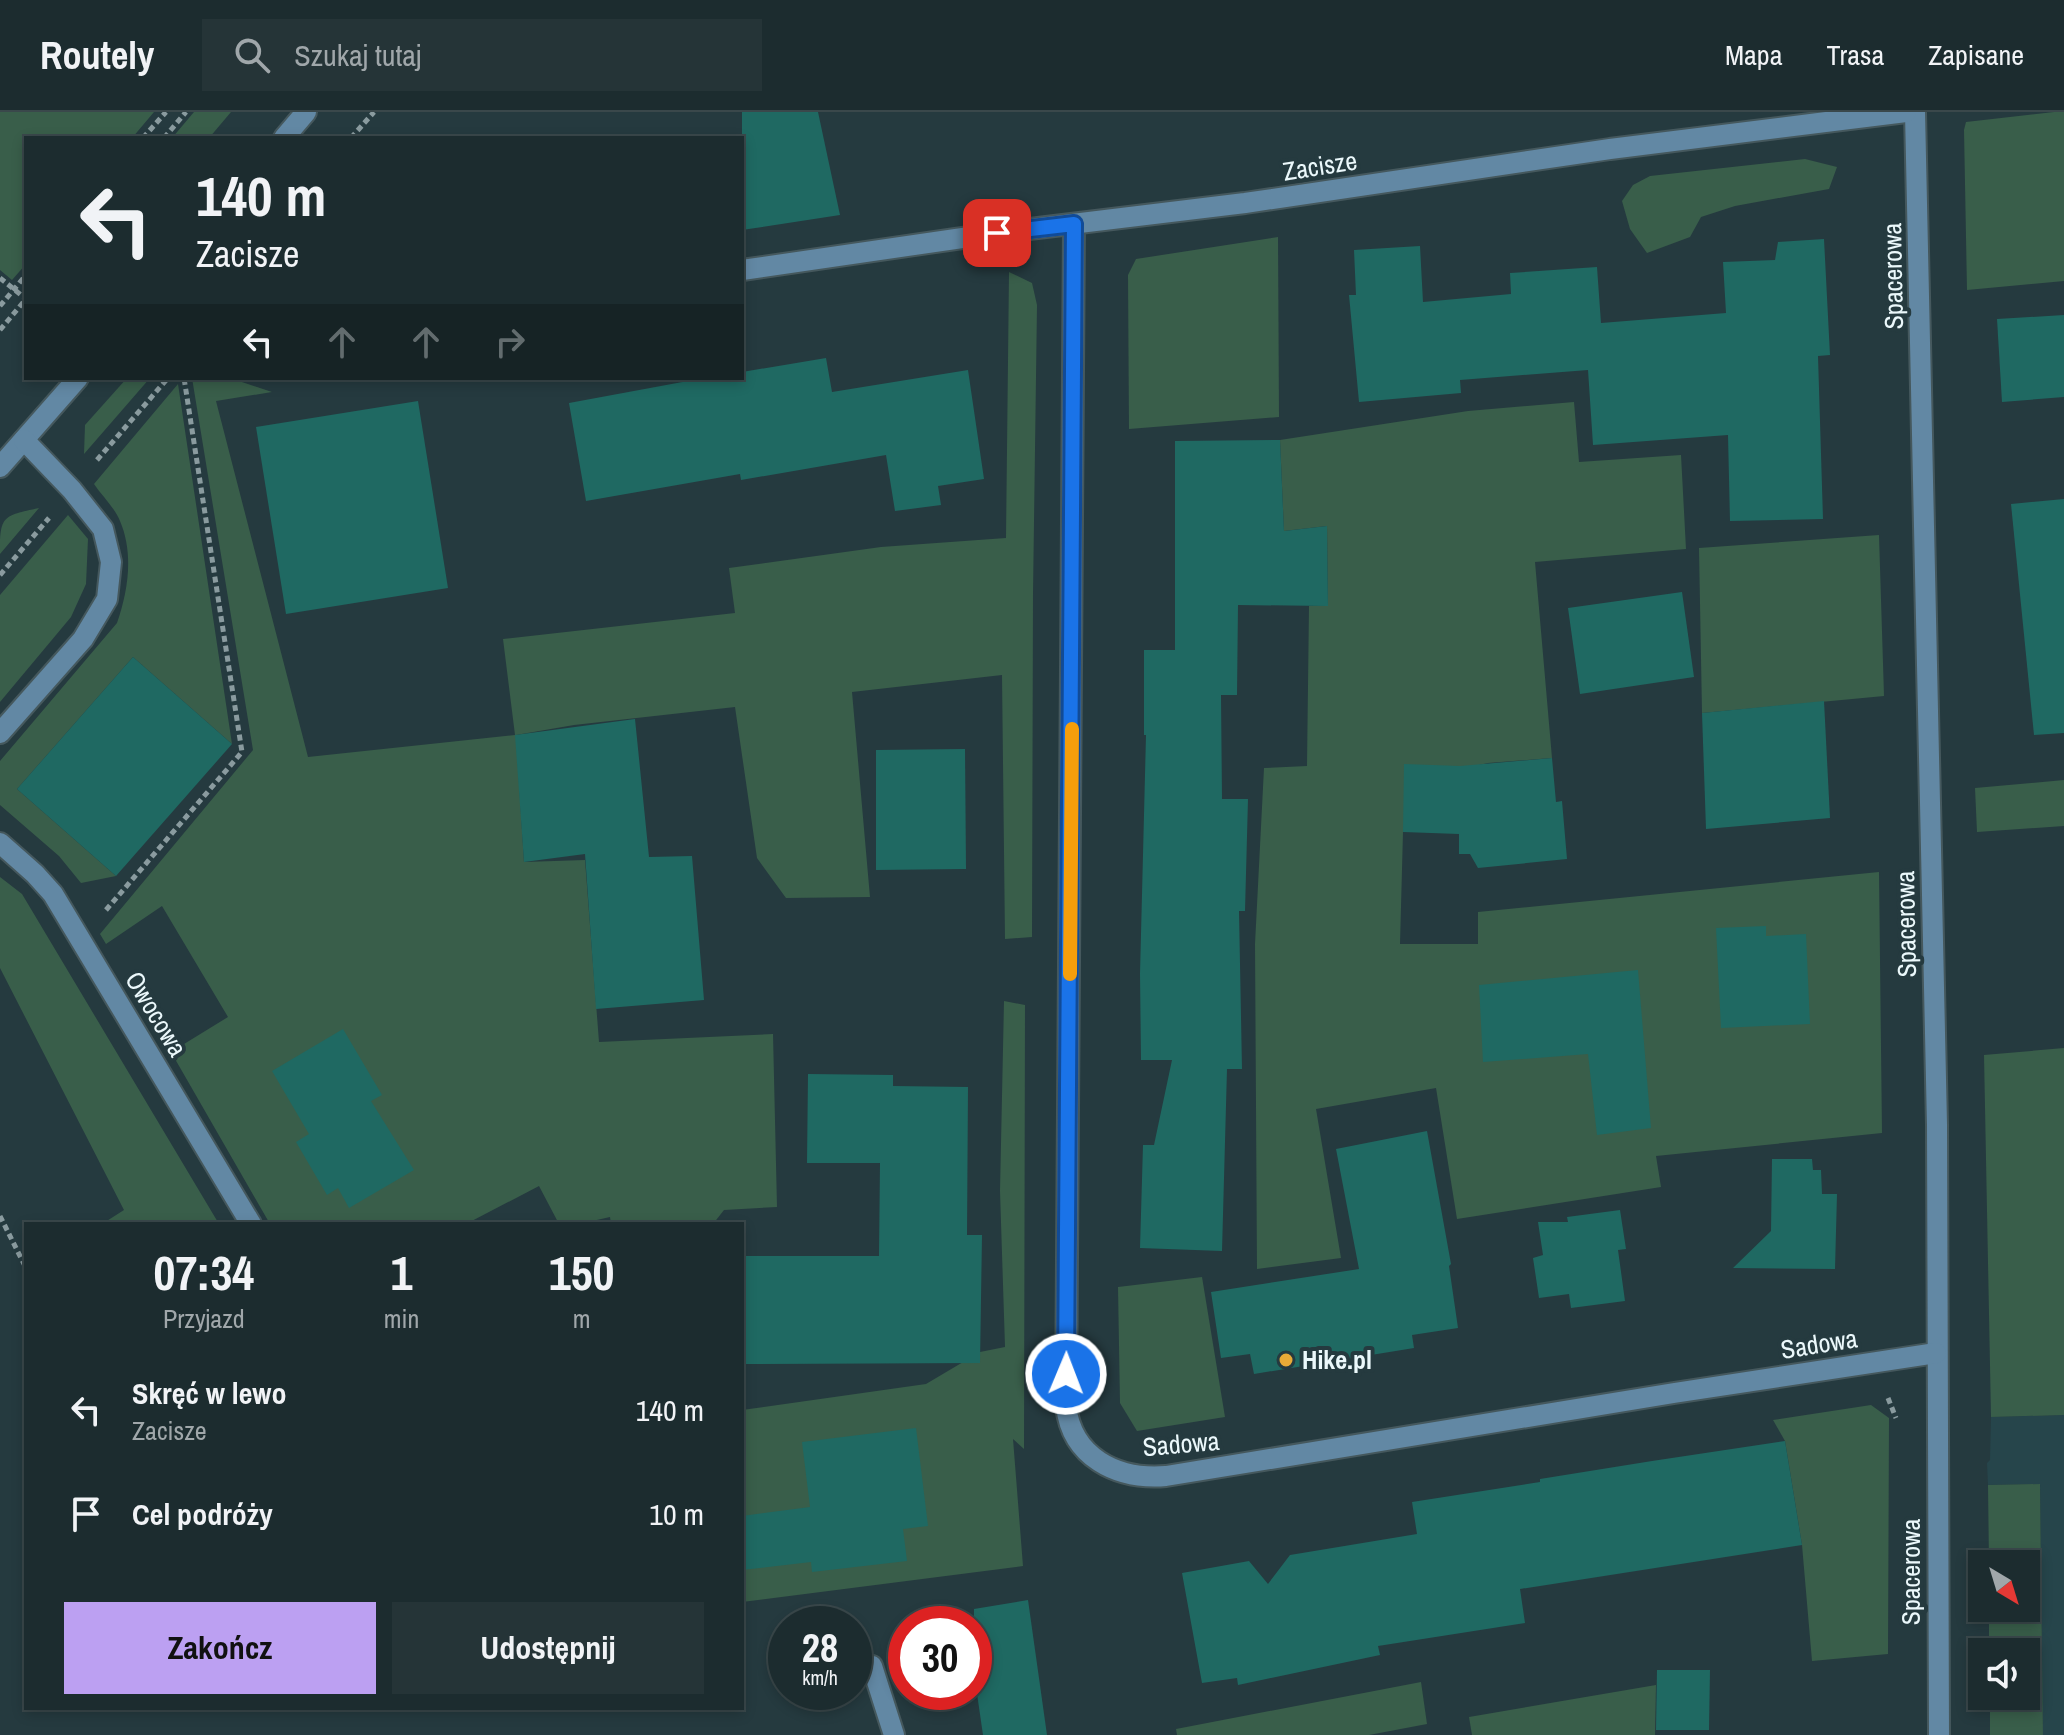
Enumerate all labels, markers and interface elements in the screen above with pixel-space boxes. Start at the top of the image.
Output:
search box [202,19,762,91]
text: Routely [40,30,154,81]
icon: search [230,33,274,77]
text: Szukaj tutaj [294,35,421,75]
text: Mapa [1725,36,1782,74]
text: Trasa [1826,36,1884,74]
text: Zapisane [1928,36,2024,74]
street label: Zacisze [1280,142,1360,189]
text: 140 m [196,158,326,233]
icon: left [64,168,168,272]
pin [963,199,1031,267]
icon: arrive [975,211,1019,255]
street label: Spacerowa [1874,222,1911,330]
text: Zacisze [196,230,299,278]
icon: left [236,320,280,364]
icon: ahead [320,320,364,364]
icon: ahead [404,320,448,364]
icon: right [488,320,532,364]
street label: Spacerowa [1887,870,1924,978]
street label: Owocowa [117,965,196,1063]
text: 07:34 [154,1240,254,1305]
text: 1 [391,1240,412,1305]
text: 150 [549,1240,614,1305]
text: Przyjazd [163,1301,245,1336]
text: min [384,1301,419,1336]
text: m [573,1301,591,1336]
street label: Sadowa [1778,1320,1860,1367]
position arrow [1024,1332,1108,1416]
place label: Hike.pl [1302,1342,1372,1377]
marker: Hike.pl [1277,1351,1295,1369]
text: Skręć w lewo [132,1373,287,1413]
icon: left [64,1388,108,1432]
text: 140 m [636,1390,704,1430]
text: Zacisze [132,1413,207,1448]
street label: Sadowa [1141,1423,1221,1464]
icon: arrive [64,1492,108,1536]
text: Cel podróży [132,1494,273,1534]
text: 10 m [649,1494,704,1534]
street label: Spacerowa [1893,1519,1928,1625]
north arrow [1968,1550,2040,1622]
map controls [1968,1550,2040,1710]
button: Zakończ [64,1602,376,1694]
button: Udostępnij [392,1602,704,1694]
speed limit sign: 30 [888,1606,992,1710]
text: 28 [802,1621,838,1674]
button: sound [1968,1638,2040,1710]
text: km/h [802,1664,838,1691]

